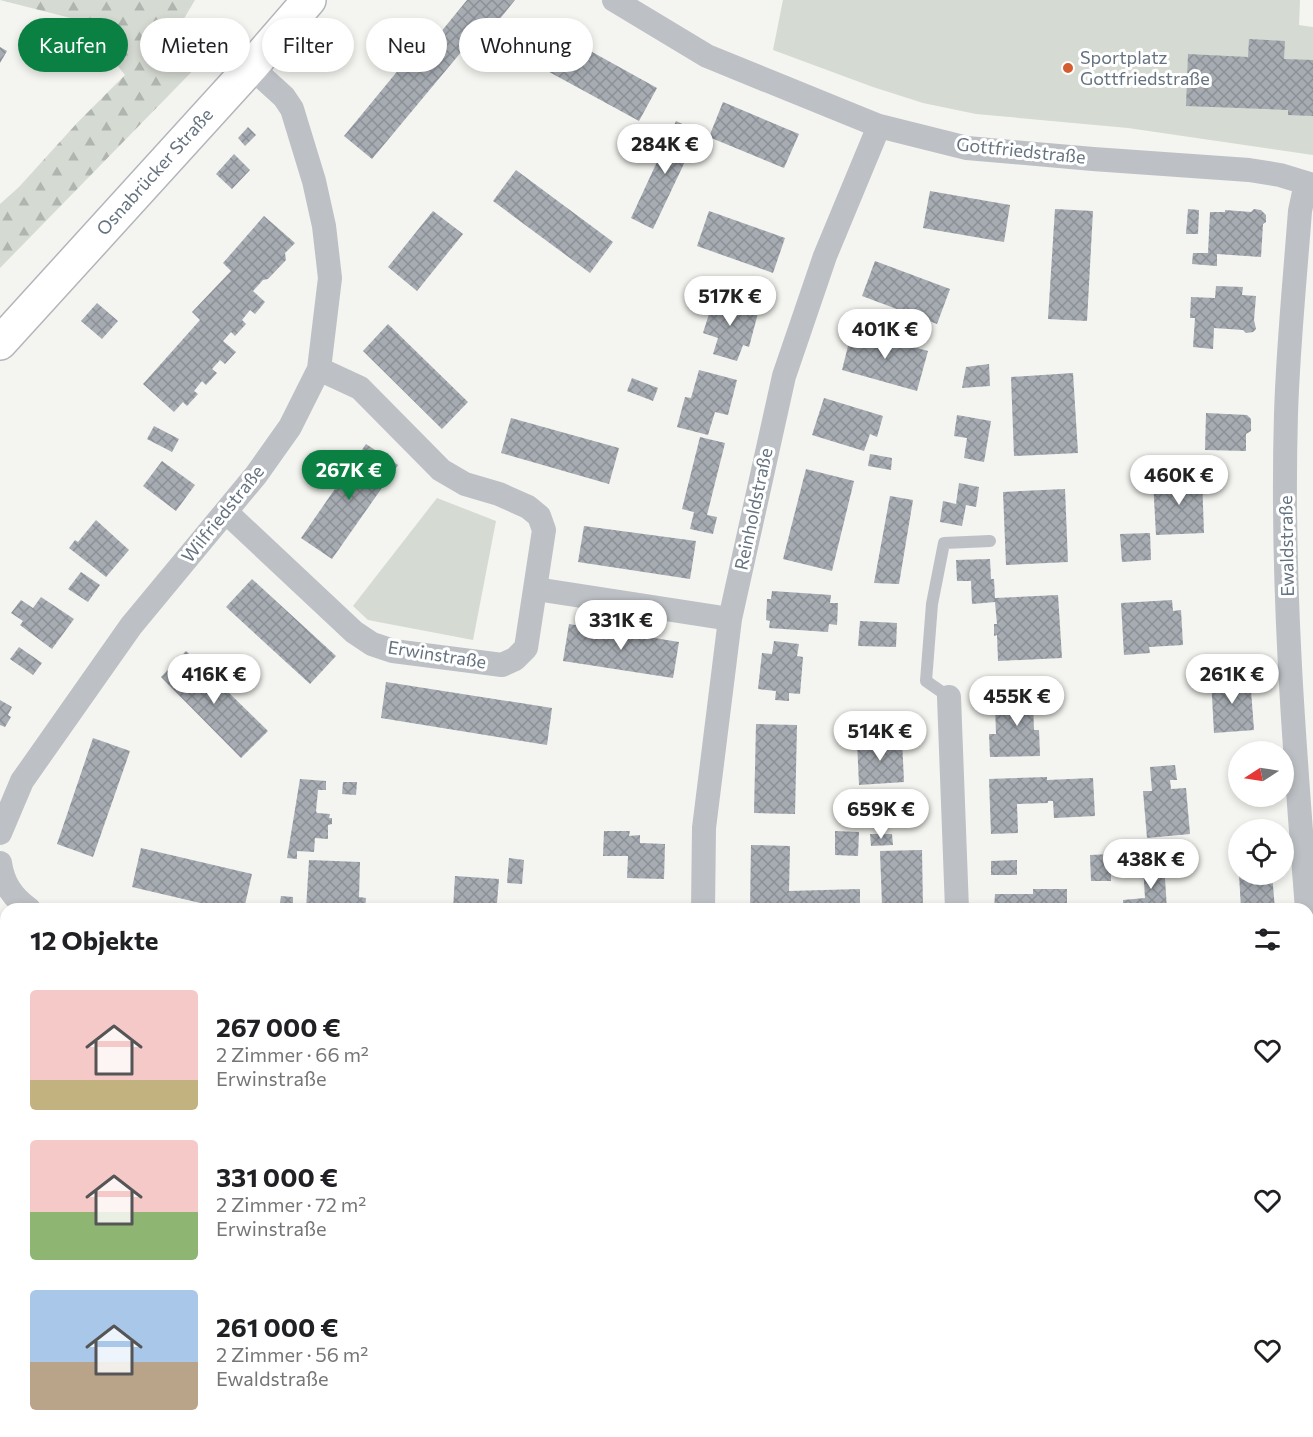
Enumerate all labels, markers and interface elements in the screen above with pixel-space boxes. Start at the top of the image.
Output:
chip: Kaufen [18,18,128,72]
chip: Mieten [140,18,250,72]
chip: Filter [262,18,354,72]
chip: Neu [366,18,447,72]
chip: Wohnung [459,18,593,72]
place label: Sportplatz Gottfriedstraße [1080,46,1210,89]
marker: Sportplatz Gottfriedstraße [1061,61,1075,75]
street label: Osnabrücker Straße [91,103,217,239]
pin: 284K € [616,124,714,175]
text: 284K € [631,131,699,155]
street label: Gottfriedstraße [955,132,1087,168]
pin: 517K € [681,276,779,327]
text: 517K € [698,283,762,307]
pin: 401K € [836,309,934,360]
text: 401K € [852,316,918,340]
street label: Reinholdstraße [729,446,777,572]
pin: 267K € [300,450,398,501]
pin: 460K € [1130,455,1228,506]
text: 267K € [316,457,382,481]
street label: Wilfriedstraße [176,460,268,566]
text: 460K € [1144,462,1214,486]
street label: Ewaldstraße [1274,495,1298,597]
pin: 331K € [572,600,670,651]
text: 331K € [589,607,653,631]
street label: Erwinstraße [386,635,488,673]
pin: 416K € [165,654,263,705]
pin: 261K € [1183,654,1281,705]
text: 416K € [182,661,246,685]
text: 261K € [1200,661,1264,685]
pin: 455K € [968,676,1066,727]
text: 455K € [983,683,1051,707]
pin: 514K € [831,711,929,762]
text: 514K € [848,718,912,742]
north arrow [1228,741,1294,807]
map controls [1228,741,1294,885]
pin: 659K € [832,789,930,840]
text: 659K € [847,796,915,820]
button: locate [1228,819,1294,885]
pin: 438K € [1102,839,1200,890]
text: 438K € [1117,846,1185,870]
icon: filters [1251,923,1284,956]
text: 12 Objekte [30,924,159,955]
text: 267 000 € [216,1011,341,1042]
icon: home [78,1014,150,1086]
icon: heart [1251,1034,1284,1067]
text: 2 Zimmer · 66 m² [216,1042,369,1066]
text: Erwinstraße [216,1066,327,1090]
text: 331 000 € [216,1161,338,1192]
icon: home [78,1164,150,1236]
icon: heart [1251,1184,1284,1217]
text: 2 Zimmer · 72 m² [216,1192,366,1216]
text: Erwinstraße [216,1216,327,1240]
text: 261 000 € [216,1311,339,1342]
icon: home [78,1314,150,1386]
icon: heart [1251,1334,1284,1367]
text: 2 Zimmer · 56 m² [216,1342,368,1366]
text: Ewaldstraße [216,1366,329,1390]

